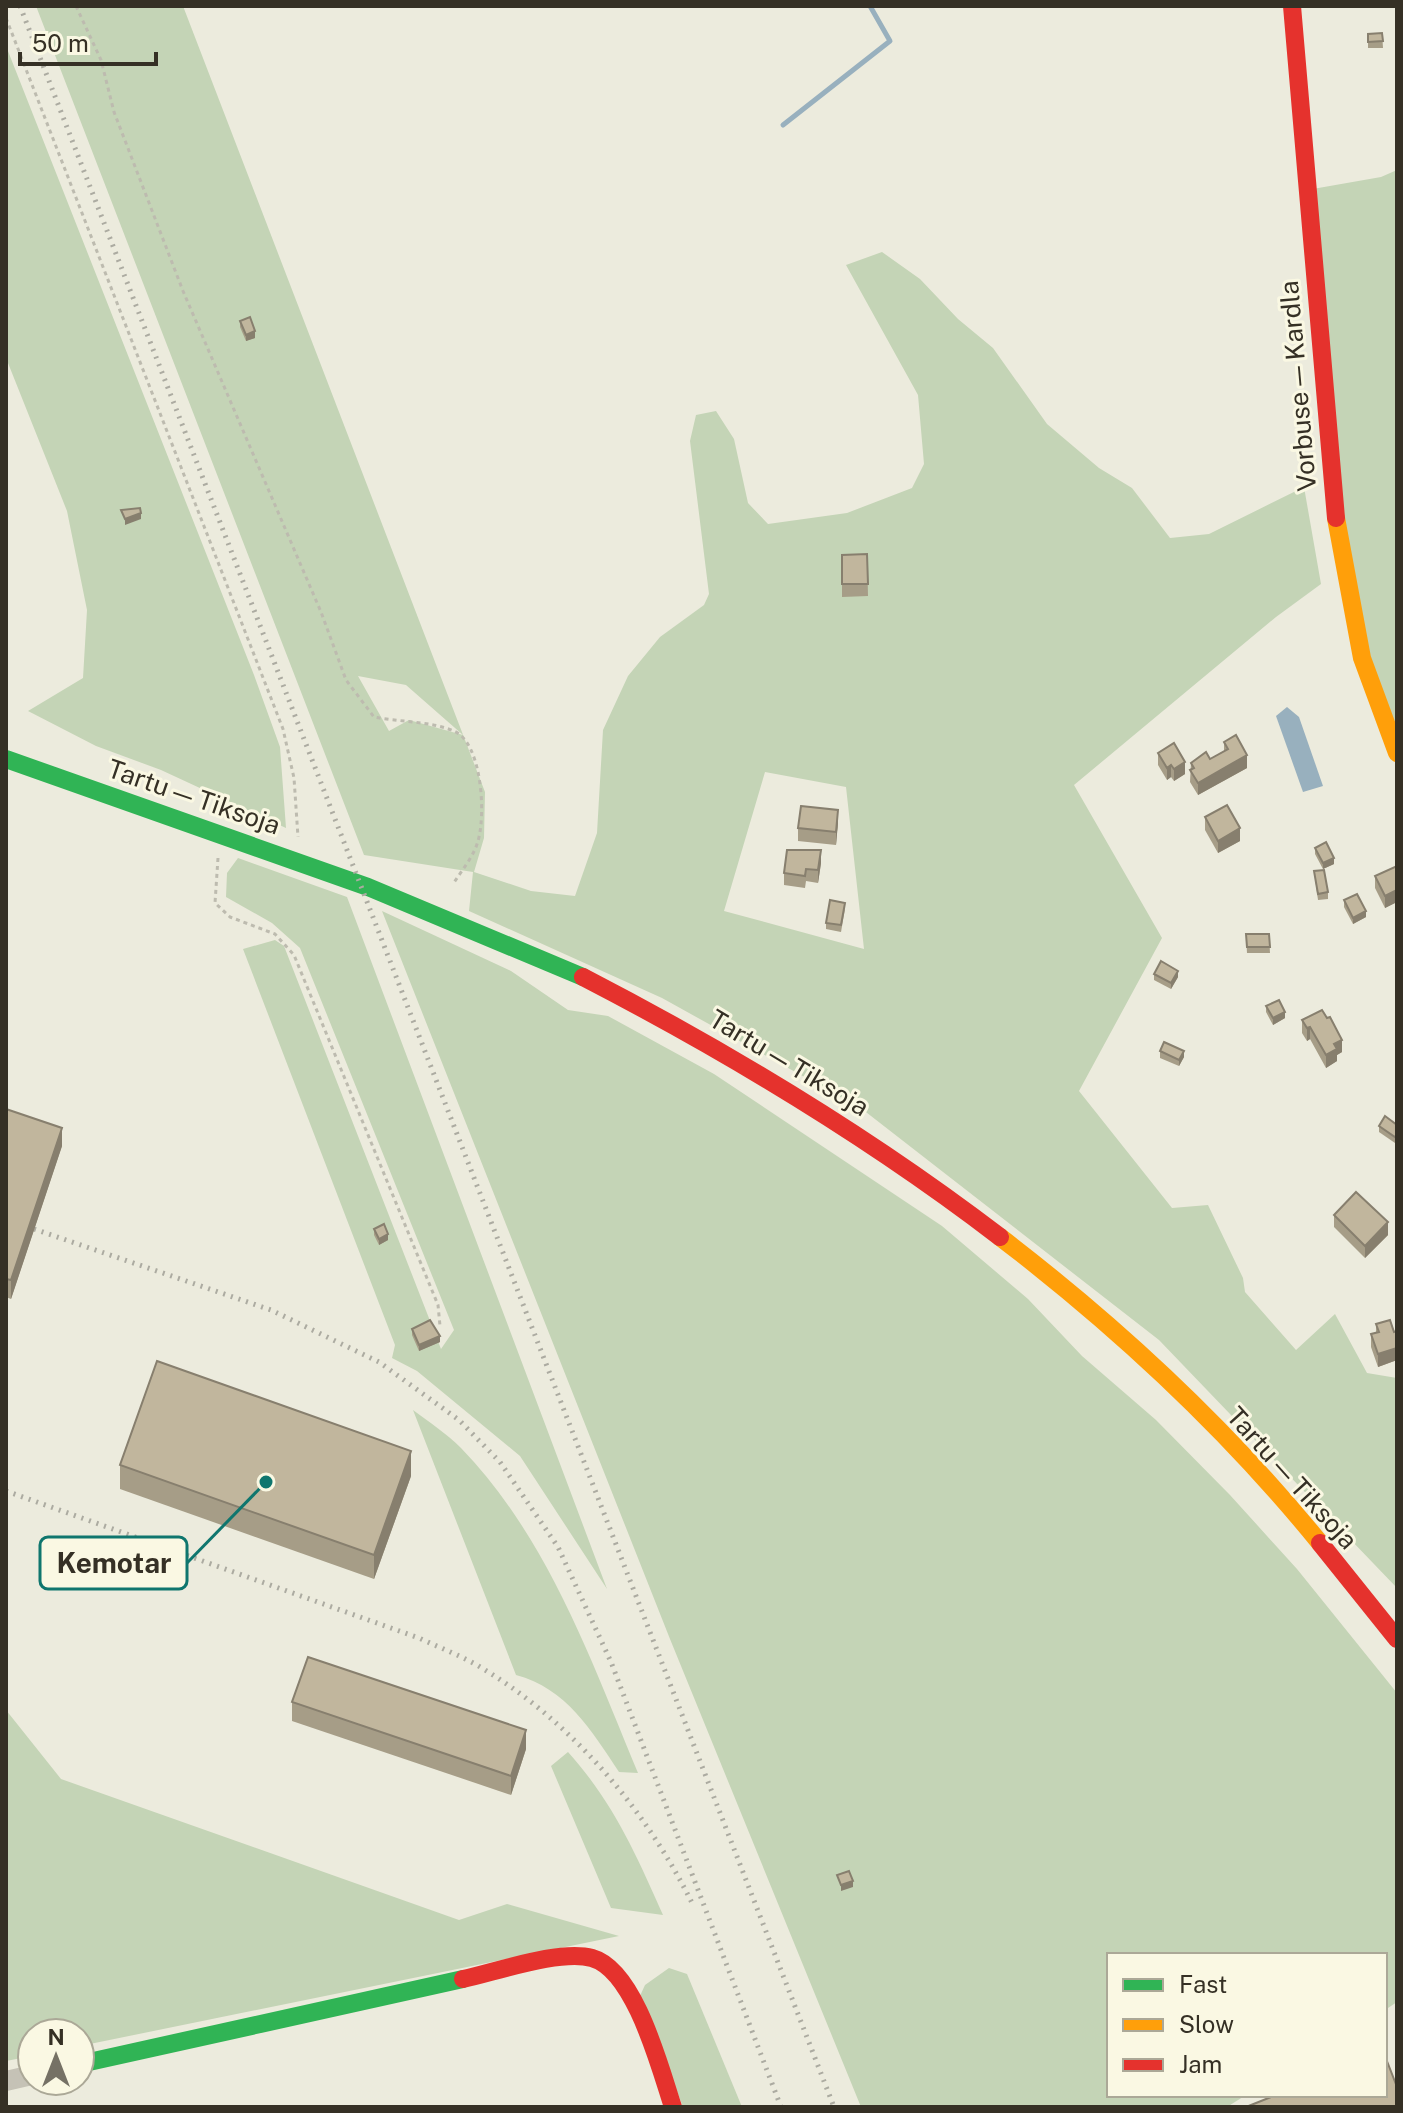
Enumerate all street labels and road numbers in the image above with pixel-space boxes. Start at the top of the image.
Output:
street label: Vorbuse — Kardla [1273,280,1322,493]
street label: Tartu — Tiksoja [104,752,285,841]
street label: Tartu — Tiksoja [704,1003,875,1122]
street label: Tartu — Tiksoja [1220,1400,1364,1555]

